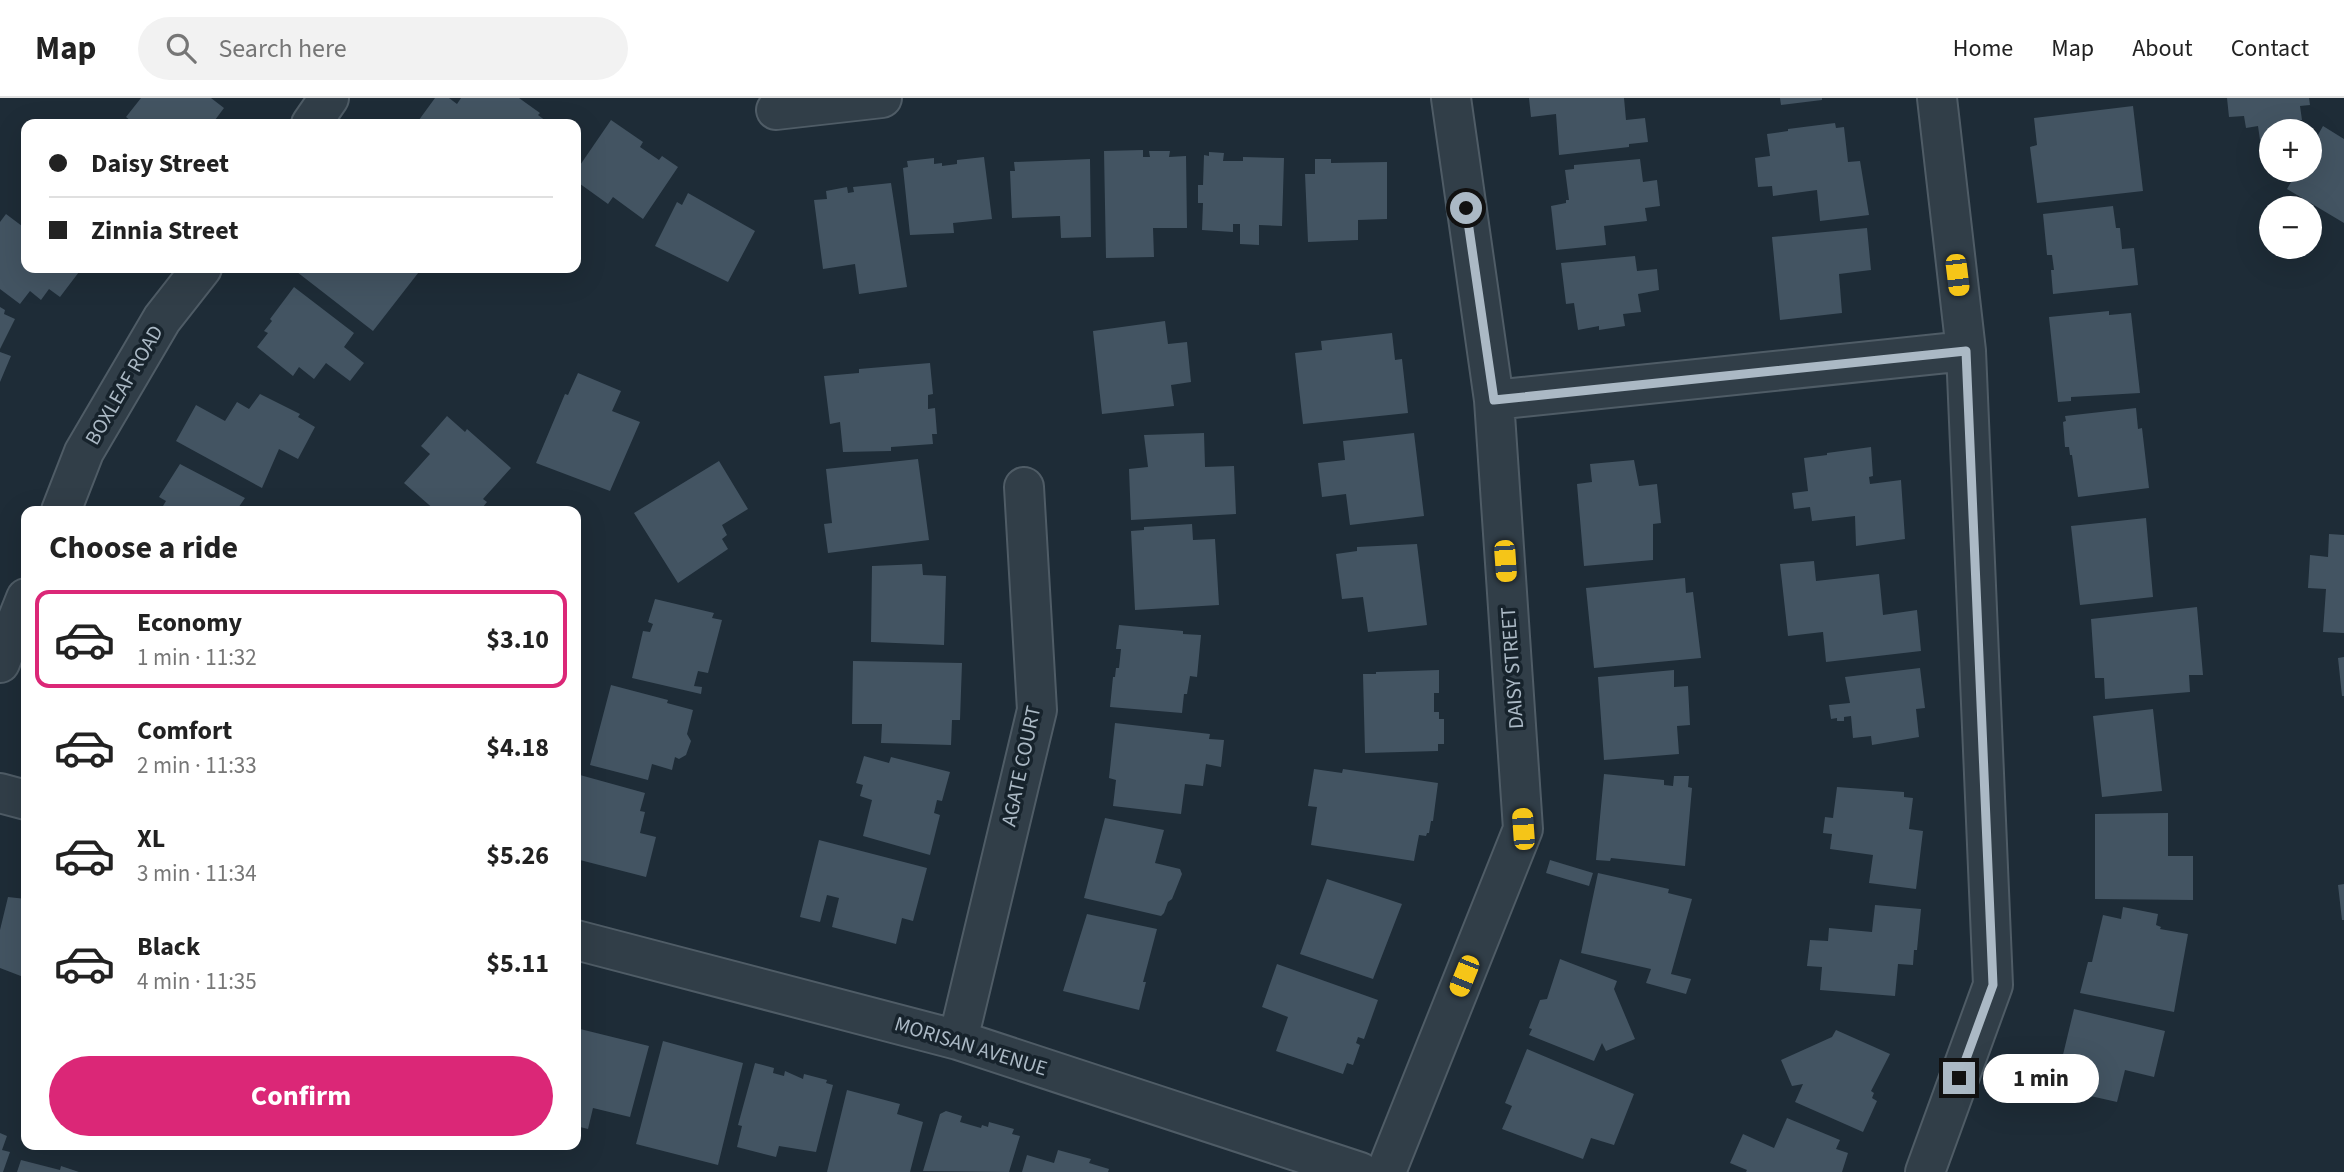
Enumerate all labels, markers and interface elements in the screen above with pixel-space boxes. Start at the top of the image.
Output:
search box [138,17,628,80]
text: Map [35,25,96,72]
icon: search [162,29,200,67]
text: Search here [218,30,347,67]
text: Home [1953,31,2013,66]
text: Map [2051,31,2094,66]
text: About [2132,31,2193,66]
text: Contact [2231,31,2309,66]
map controls [2259,119,2322,259]
button: + [2259,119,2322,182]
text: Daisy Street [91,145,229,182]
route start [1450,192,1482,224]
button: − [2259,196,2322,259]
text: Zinnia Street [91,212,238,249]
car [1945,253,1970,297]
street label: BOXLEAF ROAD [78,319,170,451]
text: Choose a ride [49,525,238,571]
car [1494,539,1517,583]
text: Economy [137,604,242,641]
street label: DAISY STREET [1493,606,1531,730]
icon: car [53,608,116,671]
text: $3.10 [486,621,549,658]
text: 1 min · 11:32 [137,641,257,674]
street label: AGATE COURT [994,703,1048,829]
text: Comfort [137,712,232,749]
icon: car [53,716,116,779]
text: $4.18 [486,729,549,766]
text: 2 min · 11:33 [137,749,257,782]
car [1512,807,1535,851]
text: XL [137,820,165,857]
icon: car [53,824,116,887]
text: $5.26 [486,837,549,874]
text: 3 min · 11:34 [137,857,257,890]
text: Black [137,928,200,965]
icon: car [53,932,116,995]
text: $5.11 [486,945,549,982]
car [1447,953,1482,999]
text: 4 min · 11:35 [137,965,257,998]
street label: MORISAN AVENUE [891,1009,1051,1083]
callout: 1 min [1983,1054,2099,1102]
button: Confirm [49,1056,553,1136]
route end [1943,1062,1975,1094]
text: 1 min [2013,1062,2069,1095]

